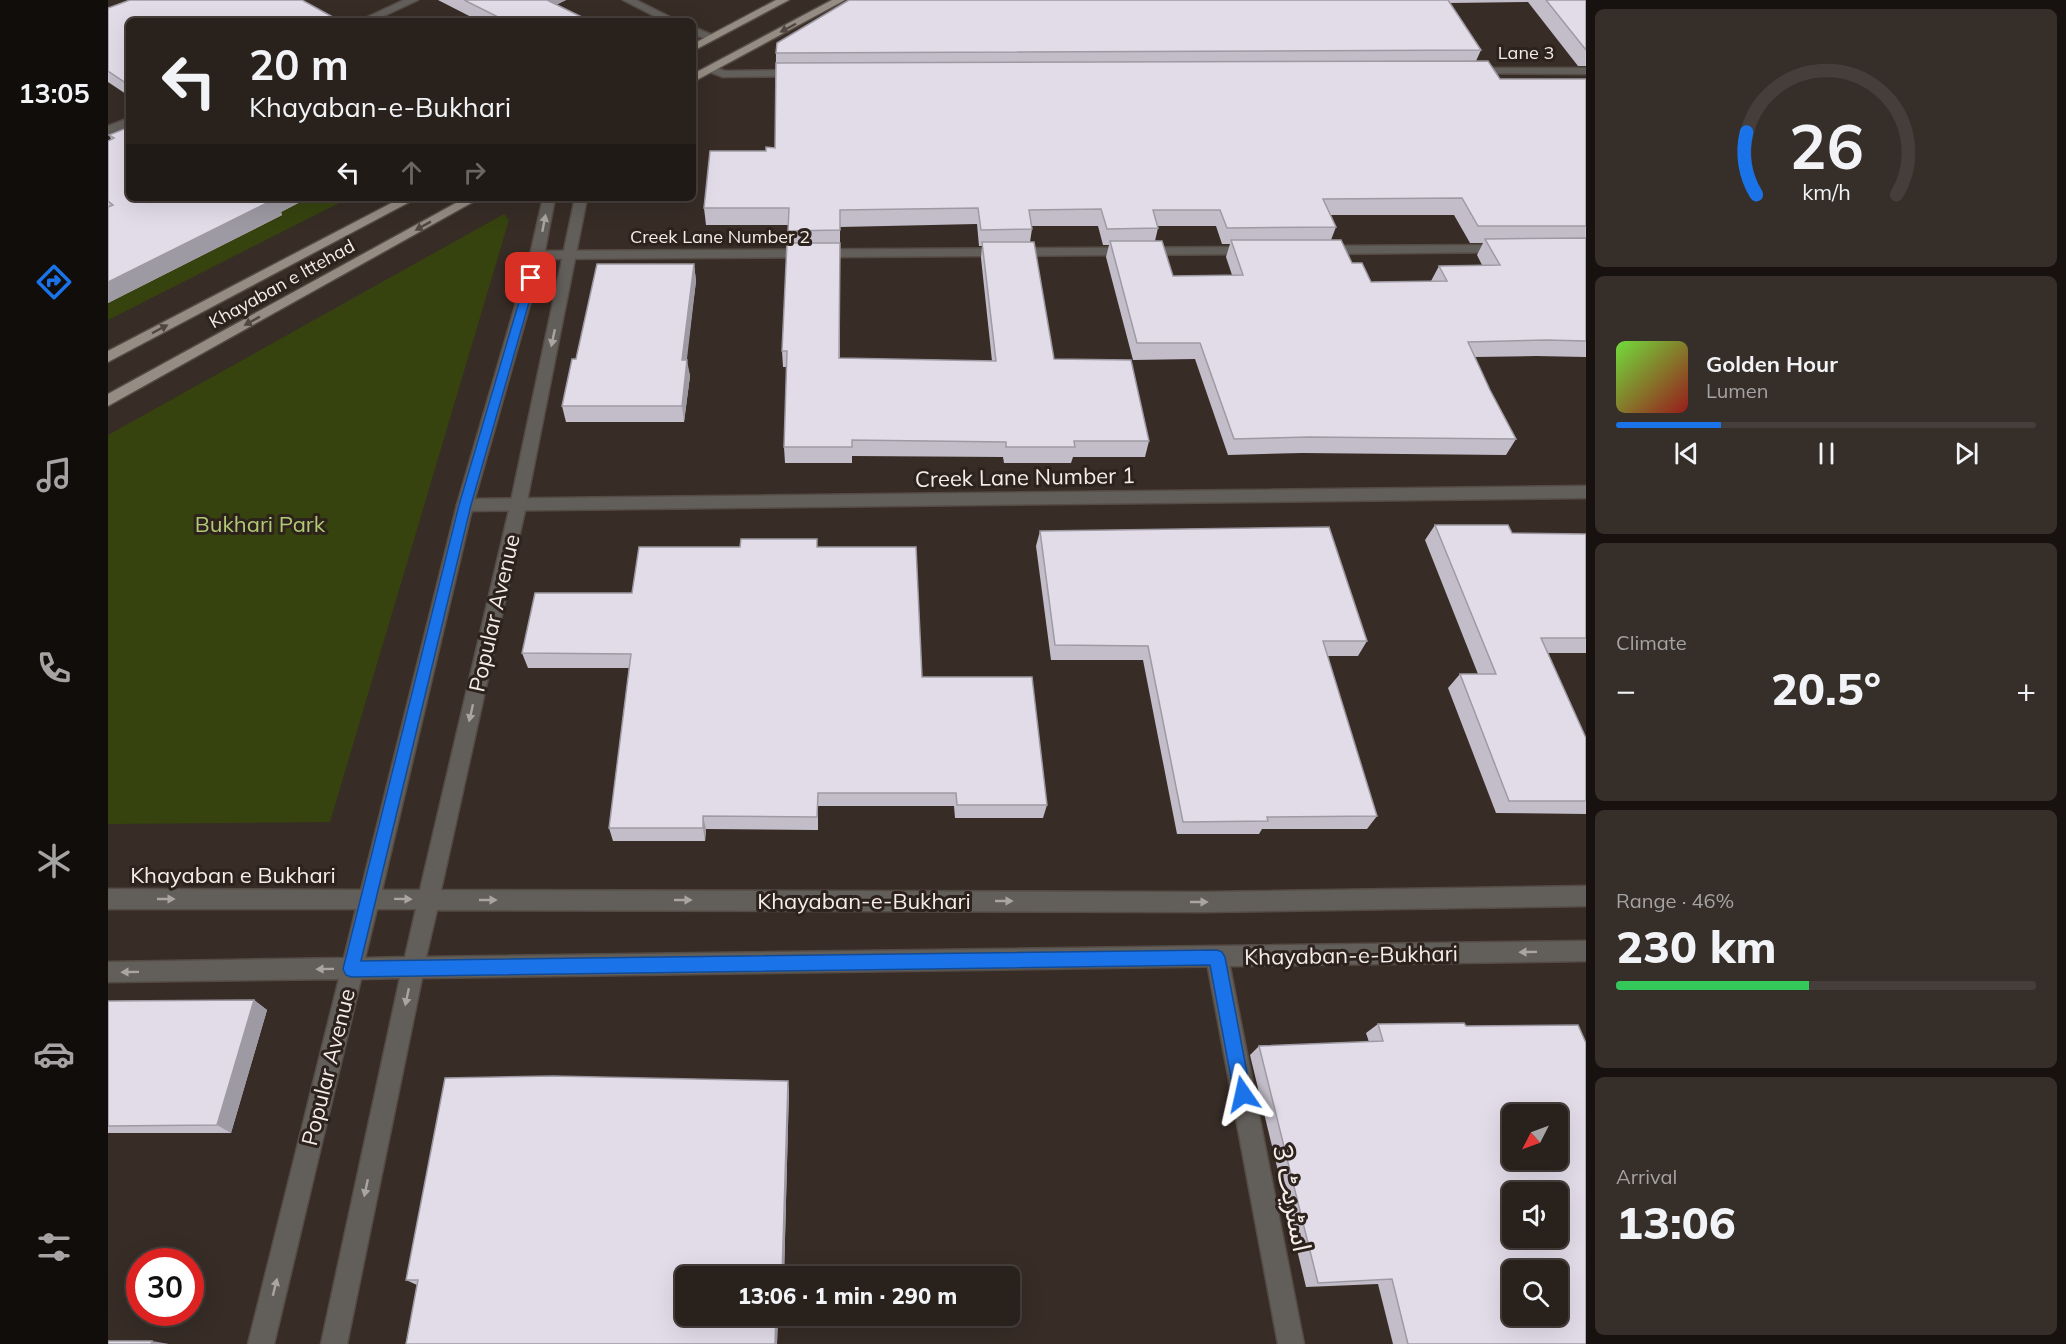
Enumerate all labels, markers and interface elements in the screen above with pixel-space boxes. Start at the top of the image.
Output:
one-way arrow [779,23,796,33]
text: 20 m [249,38,349,91]
street label: Lane 3 [1498,41,1554,64]
icon: left [150,42,228,120]
text: 13:05 [18,76,90,110]
text: Khayaban-e-Bukhari [249,90,511,124]
text: 26 [1789,106,1863,185]
icon: left [332,156,365,189]
icon: ahead [395,156,428,189]
icon: right [458,156,491,189]
text: km/h [1802,178,1850,205]
one-way arrow [540,213,549,232]
one-way arrow [414,221,431,231]
street label: Creek Lane Number 2 [630,225,810,248]
street label: Khayaban e Ittehad [205,234,359,333]
pin [505,252,556,303]
icon: directions [33,261,75,303]
icon: arrive [514,261,547,294]
one-way arrow [244,316,261,326]
one-way arrow [151,325,169,335]
one-way arrow [548,328,558,347]
text: Golden Hour [1706,350,1838,378]
text: Lumen [1706,378,1768,403]
icon: previous [1670,437,1703,470]
icon: pause [1810,437,1843,470]
icon: next [1950,437,1983,470]
icon: music [33,454,75,496]
street label: Creek Lane Number 1 [915,461,1135,493]
park label: Bukhari Park [195,510,326,538]
street label: Popular Avenue [462,531,526,695]
text: Climate [1616,630,1687,655]
icon: phone [33,647,75,689]
text: 20.5° [1771,660,1881,716]
text: − [1616,669,1636,710]
text: + [2016,669,2036,710]
one-way arrow [466,704,476,722]
icon: climate [33,840,75,882]
street label: Khayaban e Bukhari [130,861,336,889]
street label: Khayaban-e-Bukhari [757,887,971,915]
text: Range · 46% [1616,888,1734,913]
one-way arrow [157,894,176,904]
one-way arrow [394,894,413,904]
one-way arrow [478,895,497,905]
one-way arrow [673,895,692,905]
one-way arrow [994,896,1013,906]
one-way arrow [1189,897,1208,907]
text: 230 km [1616,918,1777,974]
street label: Khayaban-e-Bukhari [1244,939,1458,971]
one-way arrow [1518,947,1537,957]
one-way arrow [315,964,334,974]
one-way arrow [120,967,139,977]
street label: Popular Avenue [295,985,361,1149]
one-way arrow [401,988,411,1007]
icon: car [33,1033,75,1075]
position arrow [1211,1062,1275,1126]
north arrow [1502,1104,1568,1170]
map controls [1502,1104,1568,1326]
street label: اسٹریٹ 3 [1266,1141,1320,1254]
text: Arrival [1616,1164,1677,1189]
one-way arrow [361,1179,371,1197]
button: sound [1502,1182,1568,1248]
text: 13:06 [1616,1194,1736,1250]
icon: filters [33,1226,75,1268]
speed limit sign: 30 [126,1248,204,1326]
button: search [1502,1260,1568,1326]
one-way arrow [270,1278,280,1296]
text: 13:06 · 1 min · 290 m [738,1282,957,1310]

